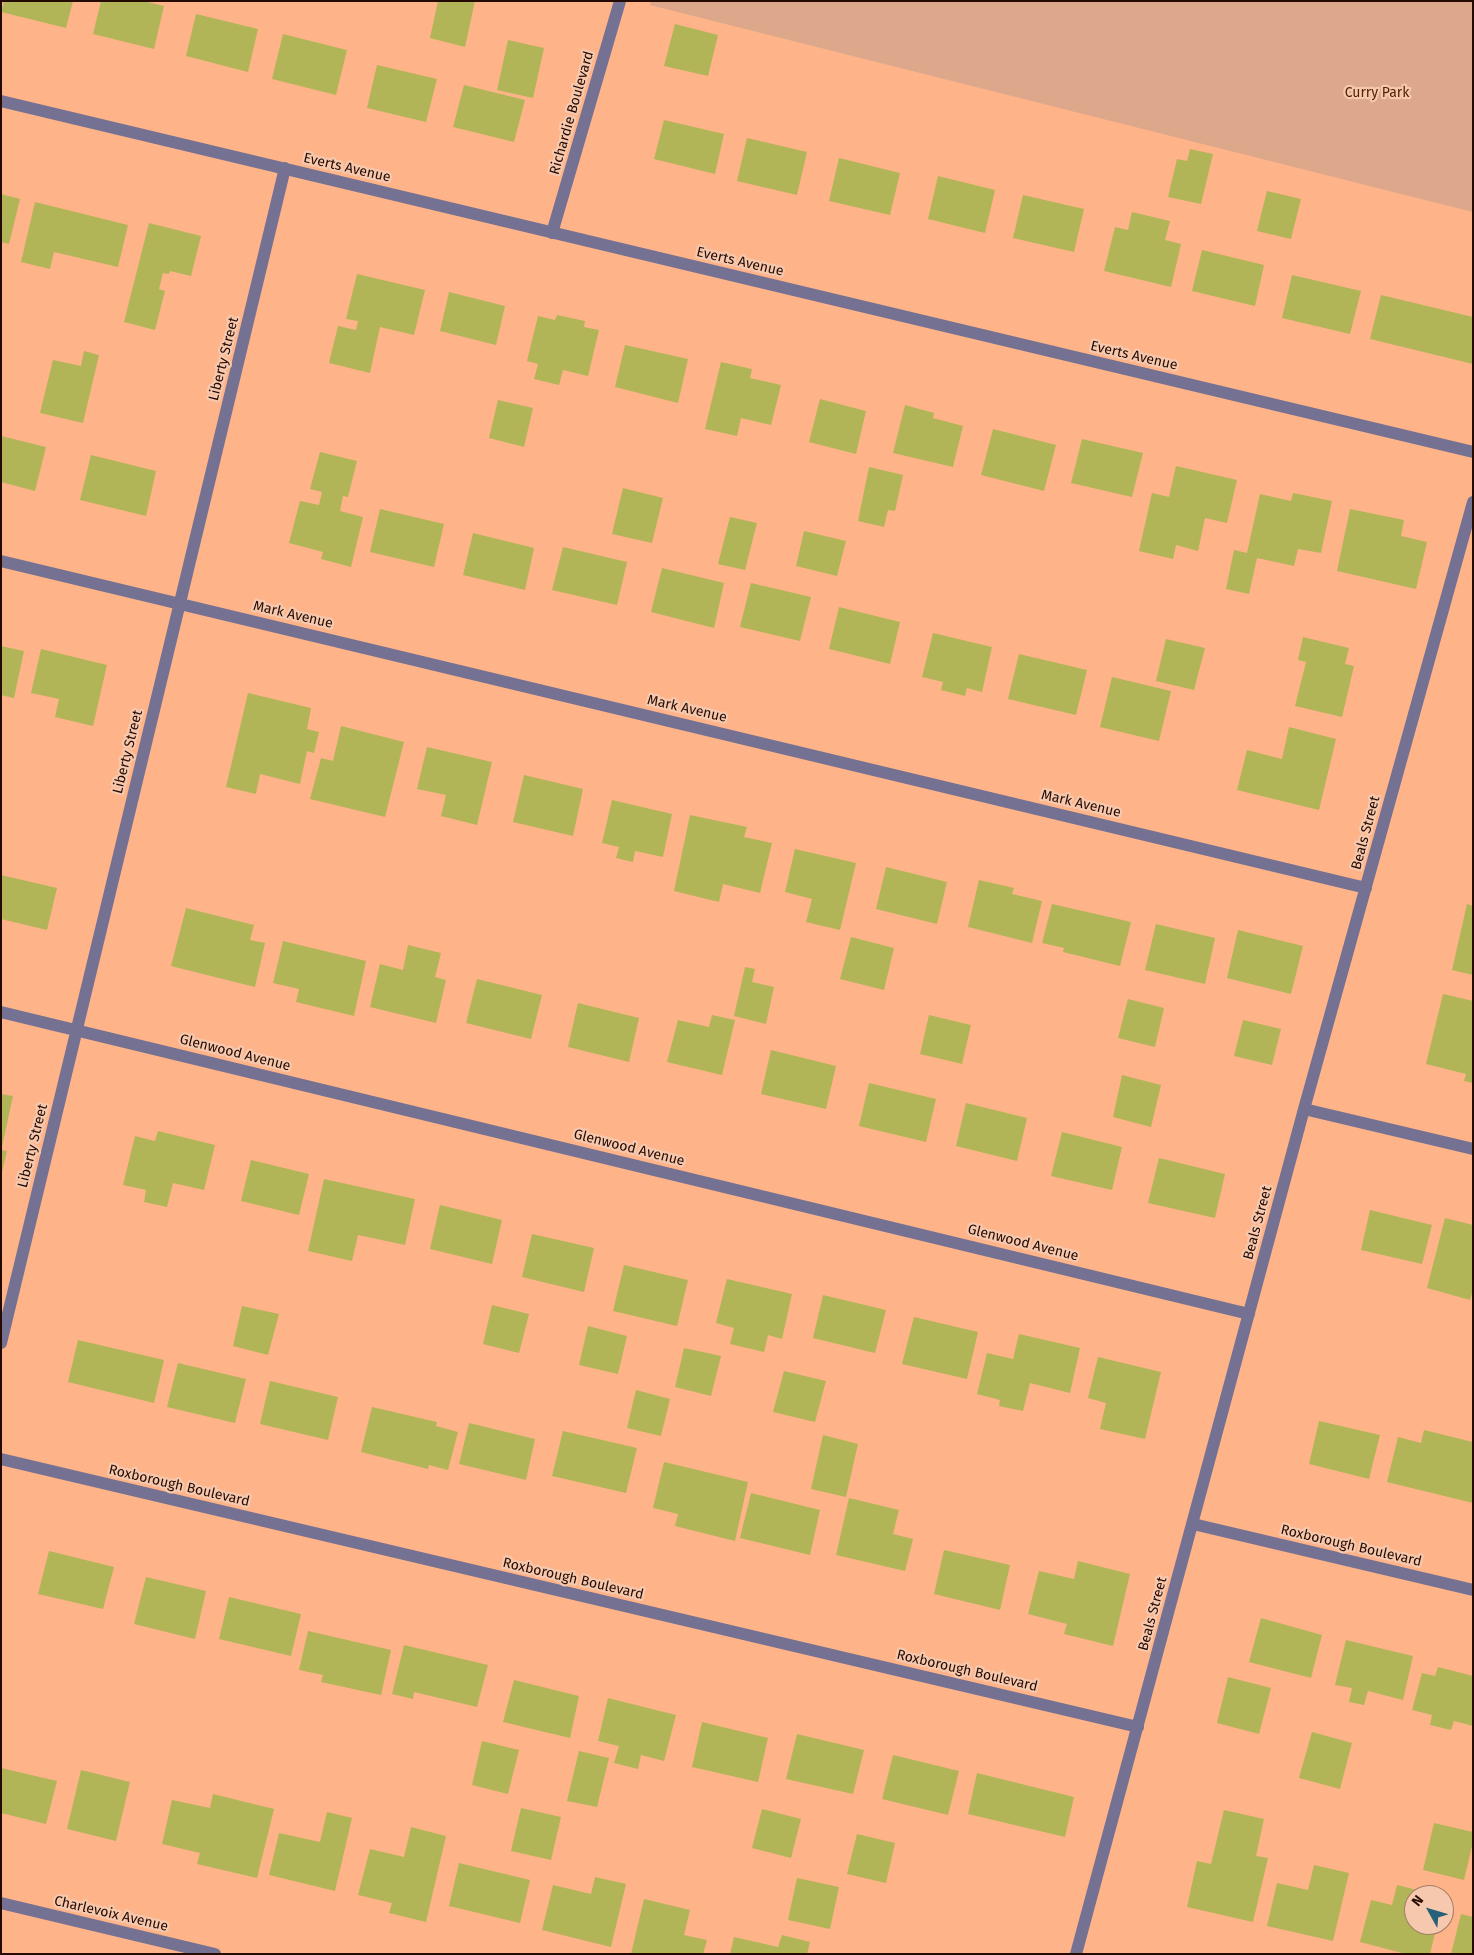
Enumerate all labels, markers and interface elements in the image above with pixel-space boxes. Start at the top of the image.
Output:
street label: Richardie Boulevard [546,49,598,177]
park label: Curry Park [1345,85,1409,101]
street label: Everts Avenue [302,150,392,186]
street label: Everts Avenue [695,244,785,280]
street label: Liberty Street [205,315,243,403]
street label: Everts Avenue [1089,338,1179,374]
street label: Mark Avenue [252,598,334,632]
street label: Mark Avenue [646,692,728,726]
street label: Liberty Street [109,708,147,796]
street label: Mark Avenue [1040,787,1122,821]
street label: Beals Street [1348,794,1384,872]
street label: Glenwood Avenue [178,1031,292,1075]
street label: Liberty Street [14,1102,52,1190]
street label: Glenwood Avenue [572,1126,686,1170]
street label: Beals Street [1240,1184,1276,1262]
street label: Glenwood Avenue [966,1221,1080,1265]
street label: Roxborough Boulevard [107,1462,251,1510]
street label: Roxborough Boulevard [1279,1522,1423,1570]
street label: Roxborough Boulevard [501,1555,645,1603]
street label: Beals Street [1135,1575,1171,1653]
street label: Roxborough Boulevard [895,1647,1039,1695]
north arrow [1404,1885,1454,1935]
text: N [1408,1892,1427,1910]
street label: Charlevoix Avenue [52,1893,170,1935]

